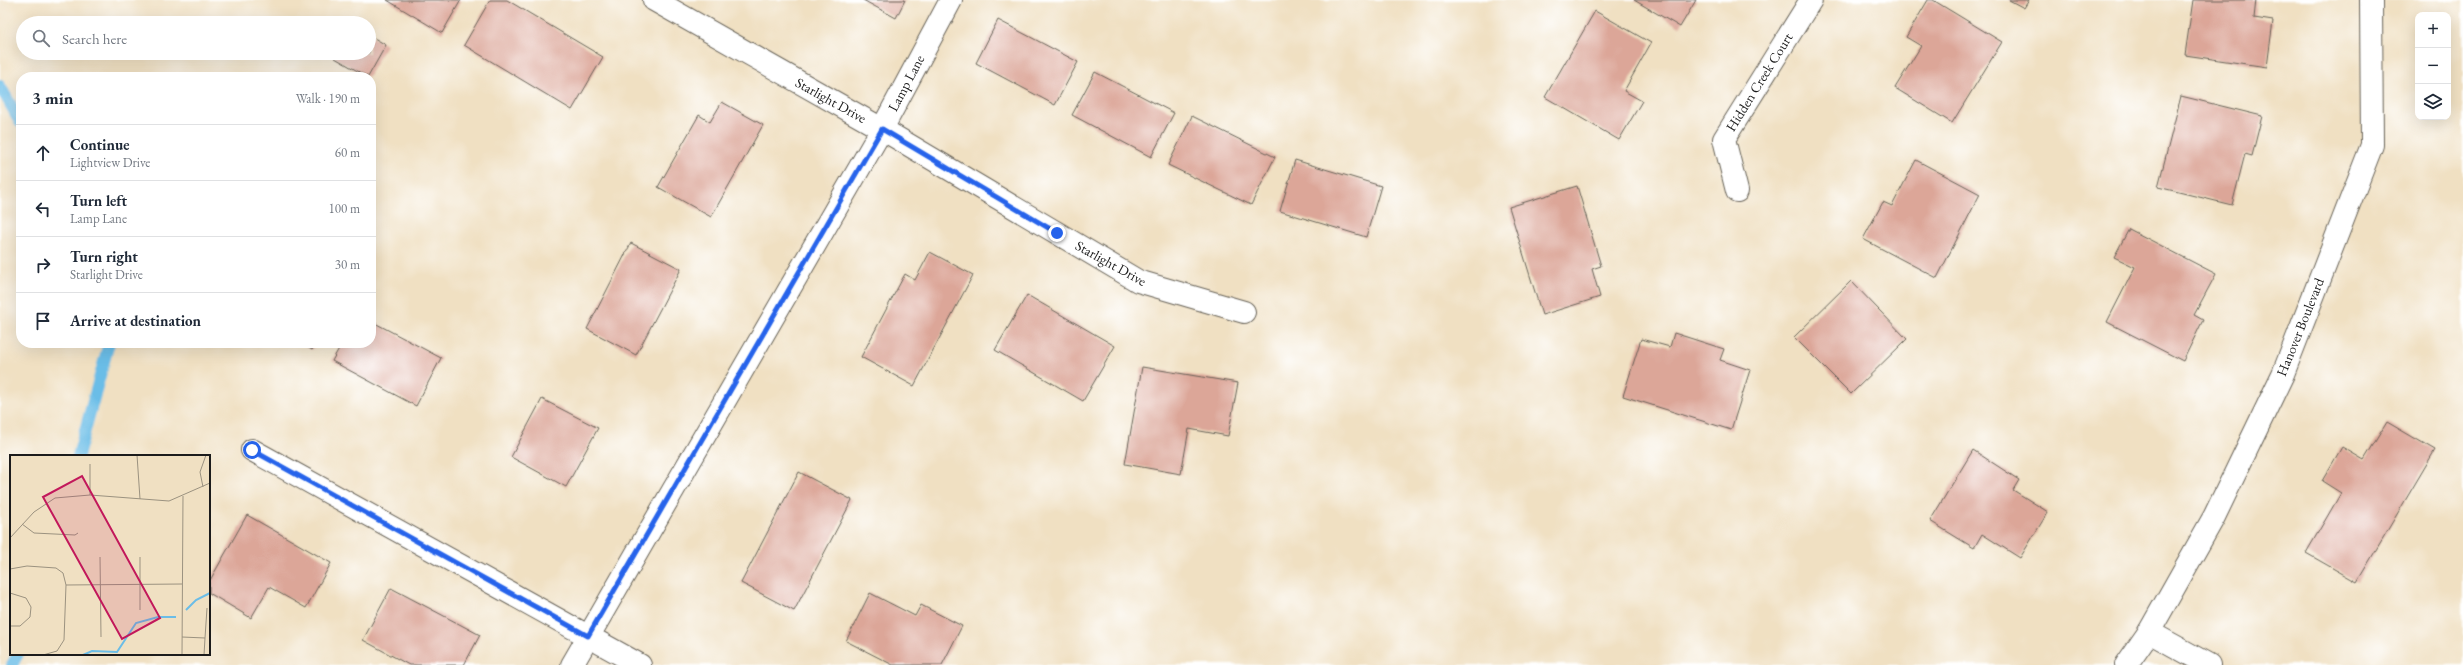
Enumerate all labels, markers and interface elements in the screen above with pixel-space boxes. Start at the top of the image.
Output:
map controls [2415,12,2451,120]
button: + [2415,12,2451,48]
search box [16,16,376,60]
icon: search [30,27,52,49]
text: Search here [62,29,127,48]
street label: Hidden Creek Court [1722,29,1797,135]
button: − [2415,48,2451,84]
street label: Lamp Lane [884,51,929,114]
street label: Starlight Drive [792,73,870,127]
button: layers [2415,84,2451,120]
text: 3 min [32,87,73,109]
text: Walk · 190 m [296,90,360,107]
text: Continue [70,135,130,154]
icon: ahead [32,142,54,164]
text: 60 m [335,144,360,161]
text: Lightview Drive [70,154,150,171]
text: Turn left [70,191,127,210]
icon: left [32,198,54,220]
text: 100 m [329,200,360,217]
text: Lamp Lane [70,210,127,227]
route end [1048,224,1066,242]
street label: Starlight Drive [1072,236,1150,290]
text: Turn right [70,247,138,266]
icon: right [32,254,54,276]
text: 30 m [335,256,360,273]
text: Starlight Drive [70,266,143,283]
street label: Hanover Boulevard [2272,274,2328,379]
icon: arrive [32,310,54,332]
text: Arrive at destination [70,311,201,330]
route start [243,441,261,459]
inset map [10,455,210,655]

